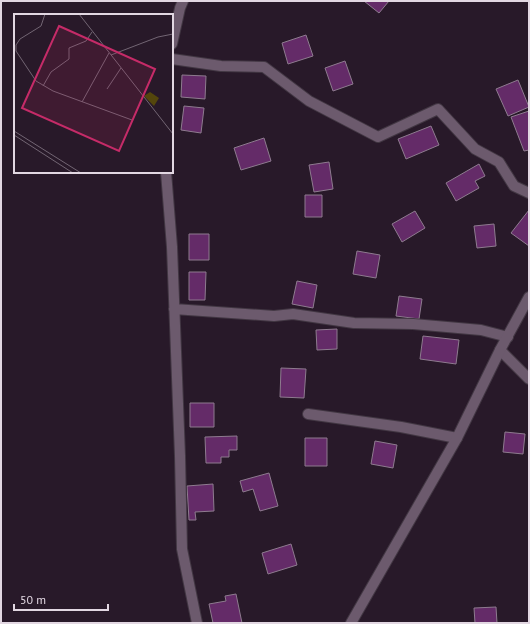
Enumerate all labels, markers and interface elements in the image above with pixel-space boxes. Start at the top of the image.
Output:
inset map [14,14,173,173]
scale bar [14,586,108,612]
text: 50 m [20,592,46,607]

